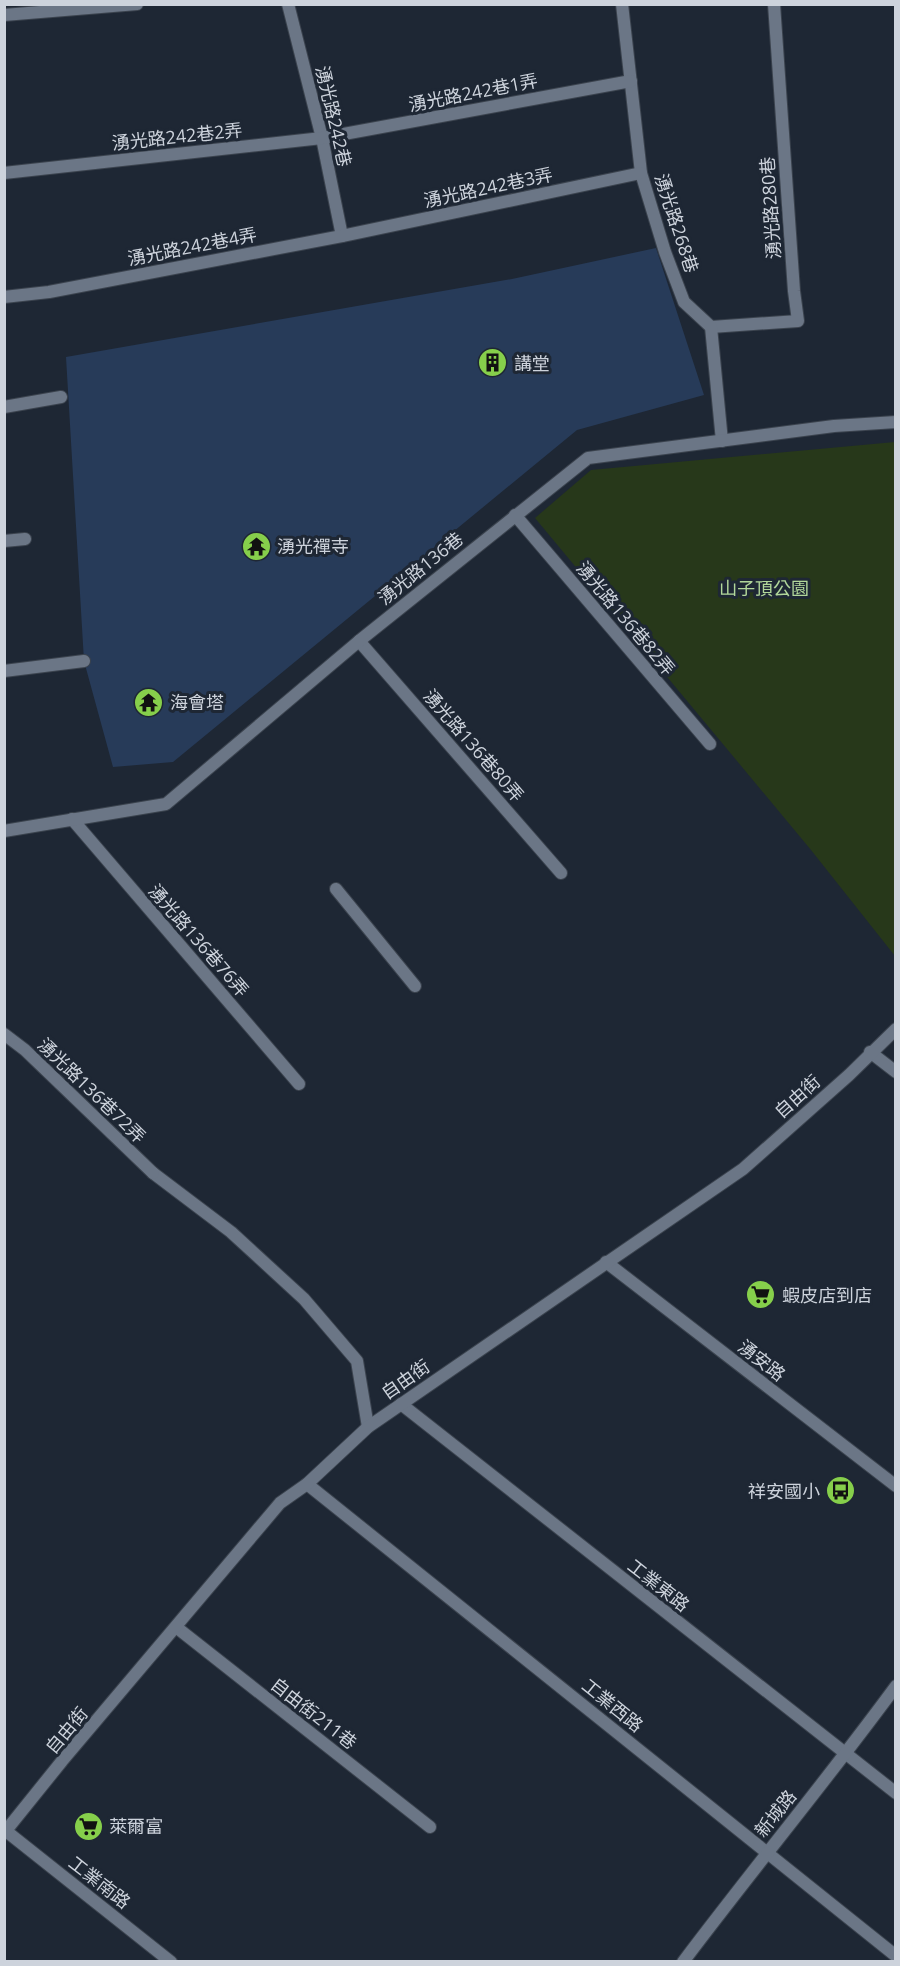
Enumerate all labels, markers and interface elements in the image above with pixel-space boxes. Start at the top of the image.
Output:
street label: 湧光路242巷 [311,63,357,169]
street label: 湧光路242巷1弄 [406,68,540,116]
street label: 湧光路242巷2弄 [111,117,243,155]
street label: 湧光路280巷 [754,156,786,260]
street label: 湧光路242巷3弄 [421,162,555,212]
street label: 湧光路268巷 [650,170,704,276]
street label: 湧光路242巷4弄 [125,222,259,270]
building icon: 講堂 [477,347,509,379]
place label: 講堂 [514,351,550,375]
street label: 湧光路136巷 [372,526,468,610]
temple icon: 湧光禪寺 [240,530,272,562]
place label: 湧光禪寺 [277,534,349,558]
street label: 湧光路136巷82弄 [571,556,681,680]
park label: 山子頂公園 [719,576,809,600]
street label: 湧光路136巷80弄 [419,684,529,806]
temple icon: 海會塔 [133,686,165,718]
place label: 海會塔 [170,690,224,714]
street label: 湧光路136巷76弄 [144,879,254,1001]
street label: 湧光路136巷72弄 [33,1032,151,1148]
street label: 自由街 [769,1069,825,1123]
supermarket icon: 蝦皮店到店 [745,1279,777,1311]
place label: 蝦皮店到店 [782,1283,872,1307]
street label: 湧安路 [733,1334,791,1386]
street label: 自由街 [376,1354,434,1404]
bus stop icon: 祥安國小 [825,1475,857,1507]
place label: 祥安國小 [748,1479,820,1503]
street label: 工業東路 [623,1553,695,1617]
street label: 自由街211巷 [266,1672,362,1754]
street label: 工業西路 [577,1673,649,1737]
street label: 自由街 [39,1702,93,1758]
street label: 新城路 [749,1784,801,1842]
supermarket icon: 萊爾富 [72,1810,104,1842]
place label: 萊爾富 [109,1814,163,1838]
street label: 工業南路 [64,1850,136,1914]

